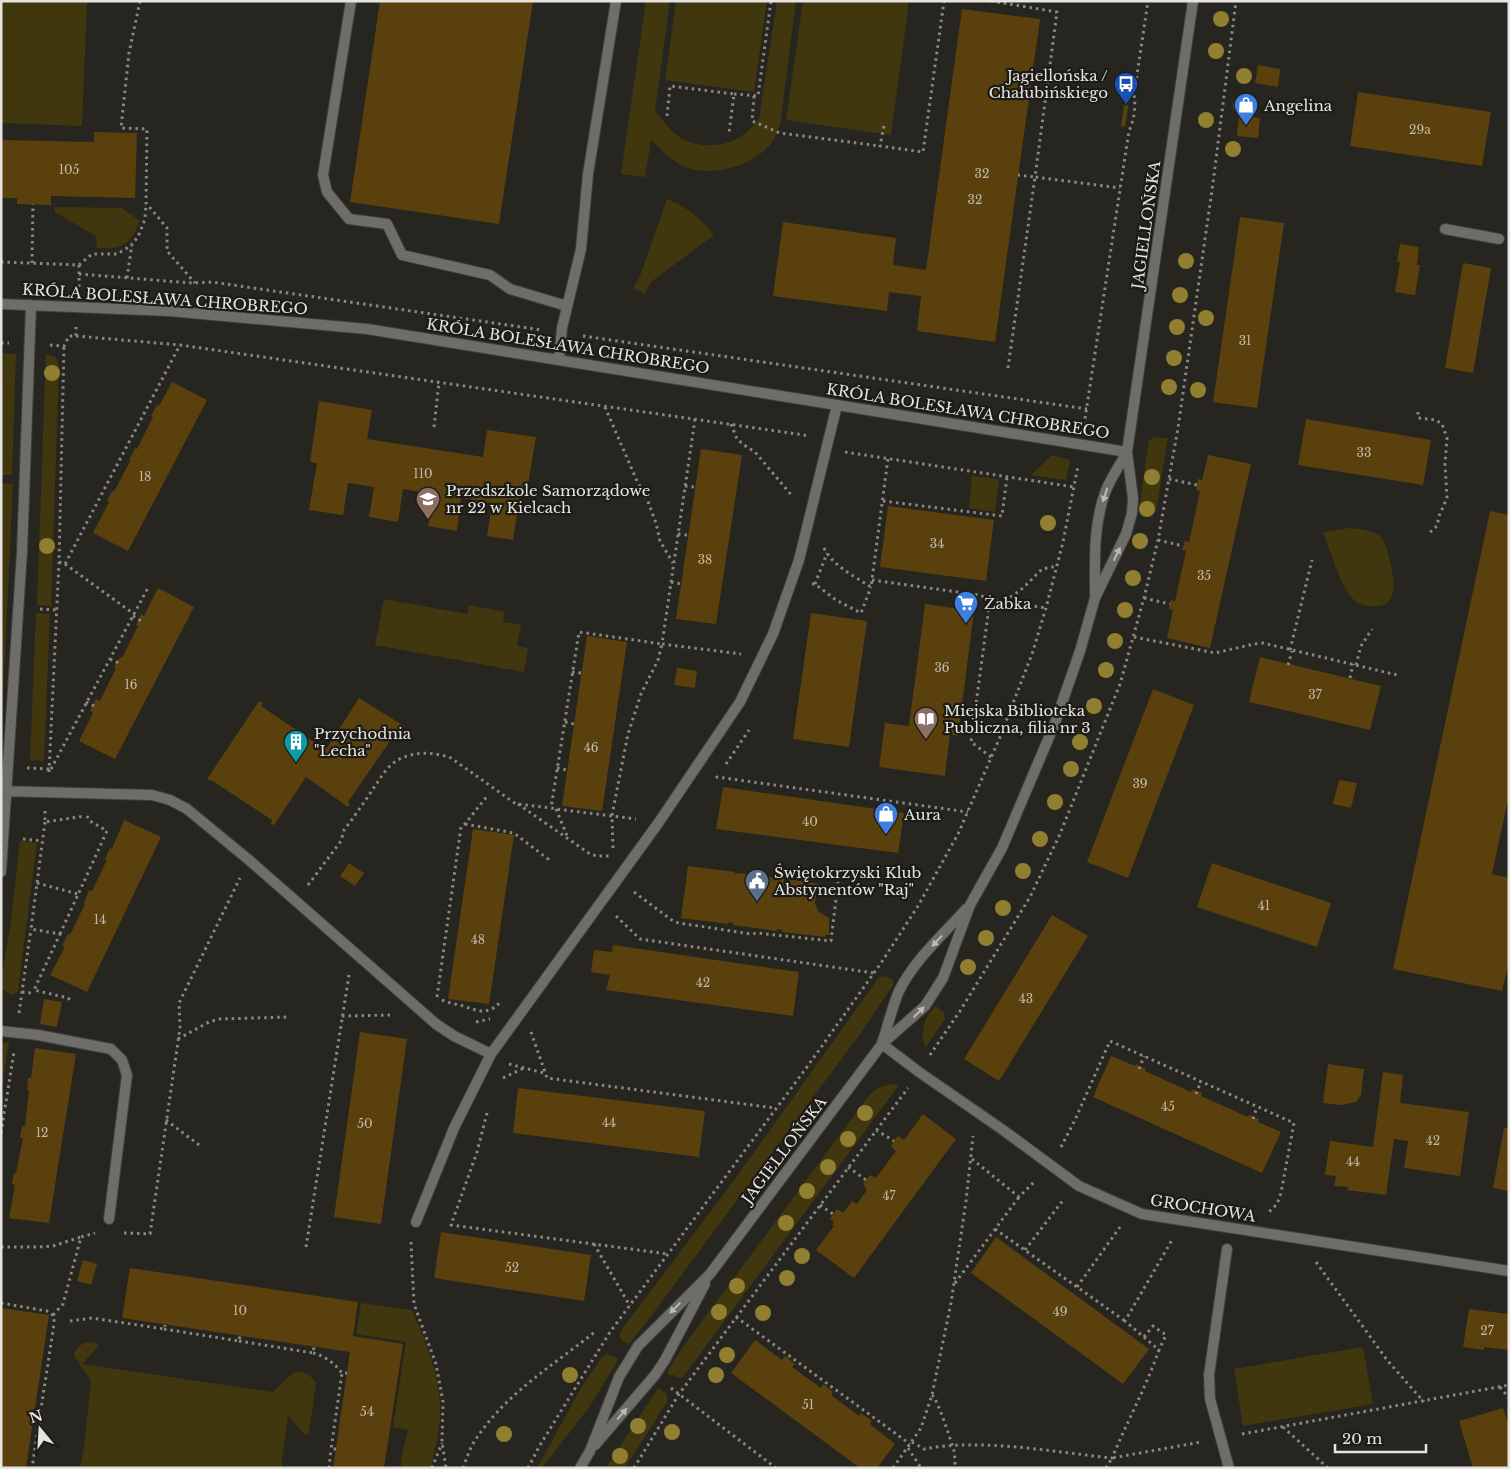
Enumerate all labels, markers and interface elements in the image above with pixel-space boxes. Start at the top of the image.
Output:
place label: Jagiellońska / Chałubińskiego [989,66,1108,102]
bus stop icon: Jagiellońska / Chałubińskiego [1113,71,1139,105]
shop icon: Angelina [1233,92,1259,126]
place label: Angelina [1263,96,1333,115]
house number: 29a [1409,122,1431,137]
street label: JAGIELLOŃSKA [1127,159,1164,292]
house number: 105 [59,162,80,177]
house number: 32 [975,166,989,181]
house number: 32 [968,192,982,207]
street label: KRÓLA BOLESŁAWA CHROBREGO [21,280,309,318]
street label: KRÓLA BOLESŁAWA CHROBREGO [425,314,711,378]
house number: 31 [1239,333,1251,348]
street label: KRÓLA BOLESŁAWA CHROBREGO [825,379,1111,443]
house number: 33 [1357,445,1371,460]
house number: 110 [413,466,433,481]
house number: 18 [139,469,151,484]
place label: Przedszkole Samorządowe nr 22 w Kielcach [446,481,650,517]
school or university icon: Przedszkole Samorządowe nr 22 w Kielcach [415,486,441,520]
one-way arrow [1101,488,1108,503]
house number: 34 [930,536,944,551]
one-way arrow [1112,547,1121,562]
house number: 38 [698,552,712,567]
house number: 35 [1197,568,1211,583]
supermarket icon: Żabka [953,590,979,624]
place label: Żabka [984,594,1032,613]
house number: 36 [934,660,950,675]
house number: 16 [124,677,138,692]
house number: 37 [1308,687,1323,702]
place label: Miejska Biblioteka Publiczna, filia nr 3 [944,701,1090,737]
library icon: Miejska Biblioteka Publiczna, filia nr 3 [913,706,939,740]
place label: Przychodnia "Lecha" [314,724,412,760]
building icon: Przychodnia "Lecha" [283,729,309,763]
house number: 46 [584,740,599,755]
house number: 39 [1132,776,1148,791]
shop icon: Aura [873,801,899,835]
place label: Aura [903,805,942,824]
house number: 40 [802,814,818,829]
place label: Świętokrzyski Klub Abstynentów "Raj" [773,863,922,899]
public building icon: Świętokrzyski Klub Abstynentów "Raj" [744,868,770,902]
house number: 41 [1258,898,1270,913]
house number: 14 [94,912,106,927]
house number: 48 [471,932,485,947]
one-way arrow [931,935,943,947]
house number: 42 [696,975,710,990]
house number: 43 [1019,991,1033,1006]
one-way arrow [912,1006,924,1018]
street label: JAGIELLOŃSKA [736,1092,831,1209]
house number: 45 [1161,1099,1175,1114]
house number: 44 [602,1115,616,1130]
house number: 50 [357,1116,373,1131]
house number: 12 [36,1125,48,1140]
house number: 42 [1426,1133,1440,1148]
house number: 44 [1346,1154,1360,1169]
house number: 47 [882,1188,896,1203]
street label: GROCHOWA [1149,1190,1257,1226]
house number: 52 [505,1260,519,1275]
one-way arrow [669,1302,681,1314]
house number: 10 [233,1303,247,1318]
house number: 49 [1053,1304,1067,1319]
house number: 27 [1480,1323,1495,1338]
house number: 51 [802,1397,814,1412]
north arrow [15,1404,65,1454]
house number: 54 [360,1404,374,1419]
text: N [27,1406,45,1427]
one-way arrow [616,1408,627,1421]
scale bar [1335,1422,1426,1454]
text: 20 m [1342,1429,1382,1448]

